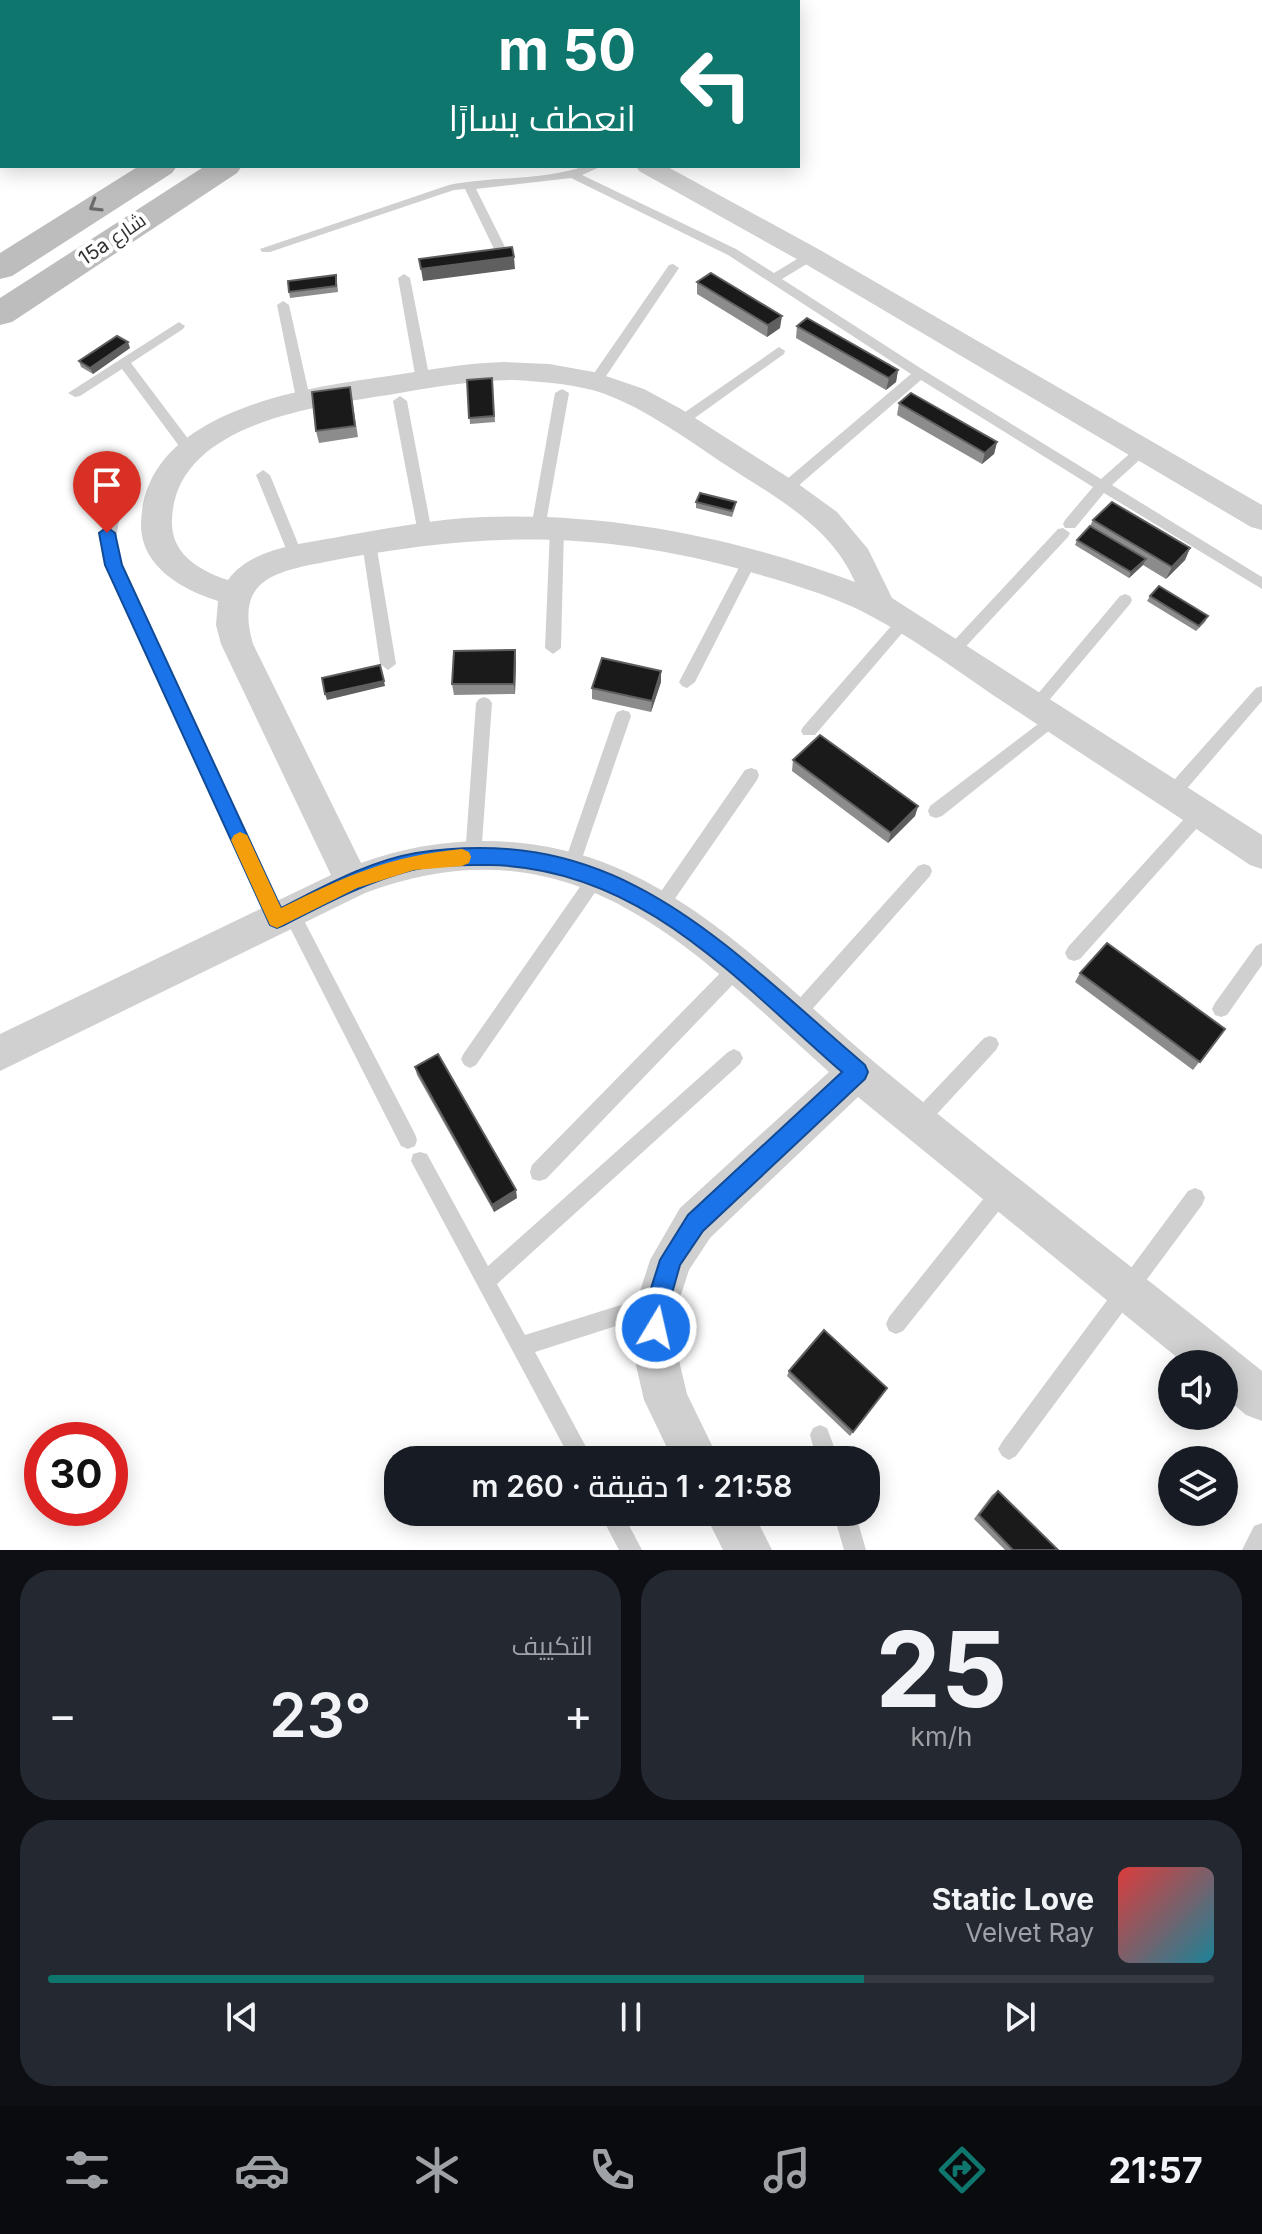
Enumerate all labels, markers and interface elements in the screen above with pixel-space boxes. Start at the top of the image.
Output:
text: 50 m [498,16,636,84]
icon: left [664,32,768,136]
text: انعطف يسارًا [448,96,636,140]
one-way arrow [89,197,104,212]
street label: 15a شارع [74,208,151,272]
pin [73,451,141,533]
icon: arrive [85,463,129,507]
position arrow [614,1286,698,1370]
map controls [1158,1350,1238,1526]
button: sound [1158,1350,1238,1430]
speed limit sign: 30 [24,1422,128,1526]
button: layers [1158,1446,1238,1526]
text: 21:58 · 1 دقيقة · 260 m [472,1468,792,1504]
text: 25 [876,1606,1008,1732]
text: التكييف [511,1630,593,1661]
text: 23° [269,1679,372,1751]
text: − [48,1688,77,1742]
text: + [564,1688,593,1742]
text: km/h [911,1721,972,1752]
text: Static Love [932,1881,1094,1917]
text: Velvet Ray [965,1917,1094,1948]
icon: previous [220,1995,264,2039]
icon: pause [609,1995,653,2039]
icon: next [998,1995,1042,2039]
icon: filters [59,2142,115,2198]
icon: car [234,2142,290,2198]
icon: climate [409,2142,465,2198]
icon: phone [584,2142,640,2198]
icon: music [759,2142,815,2198]
icon: directions [934,2142,990,2198]
text: 21:57 [1108,2148,1203,2192]

